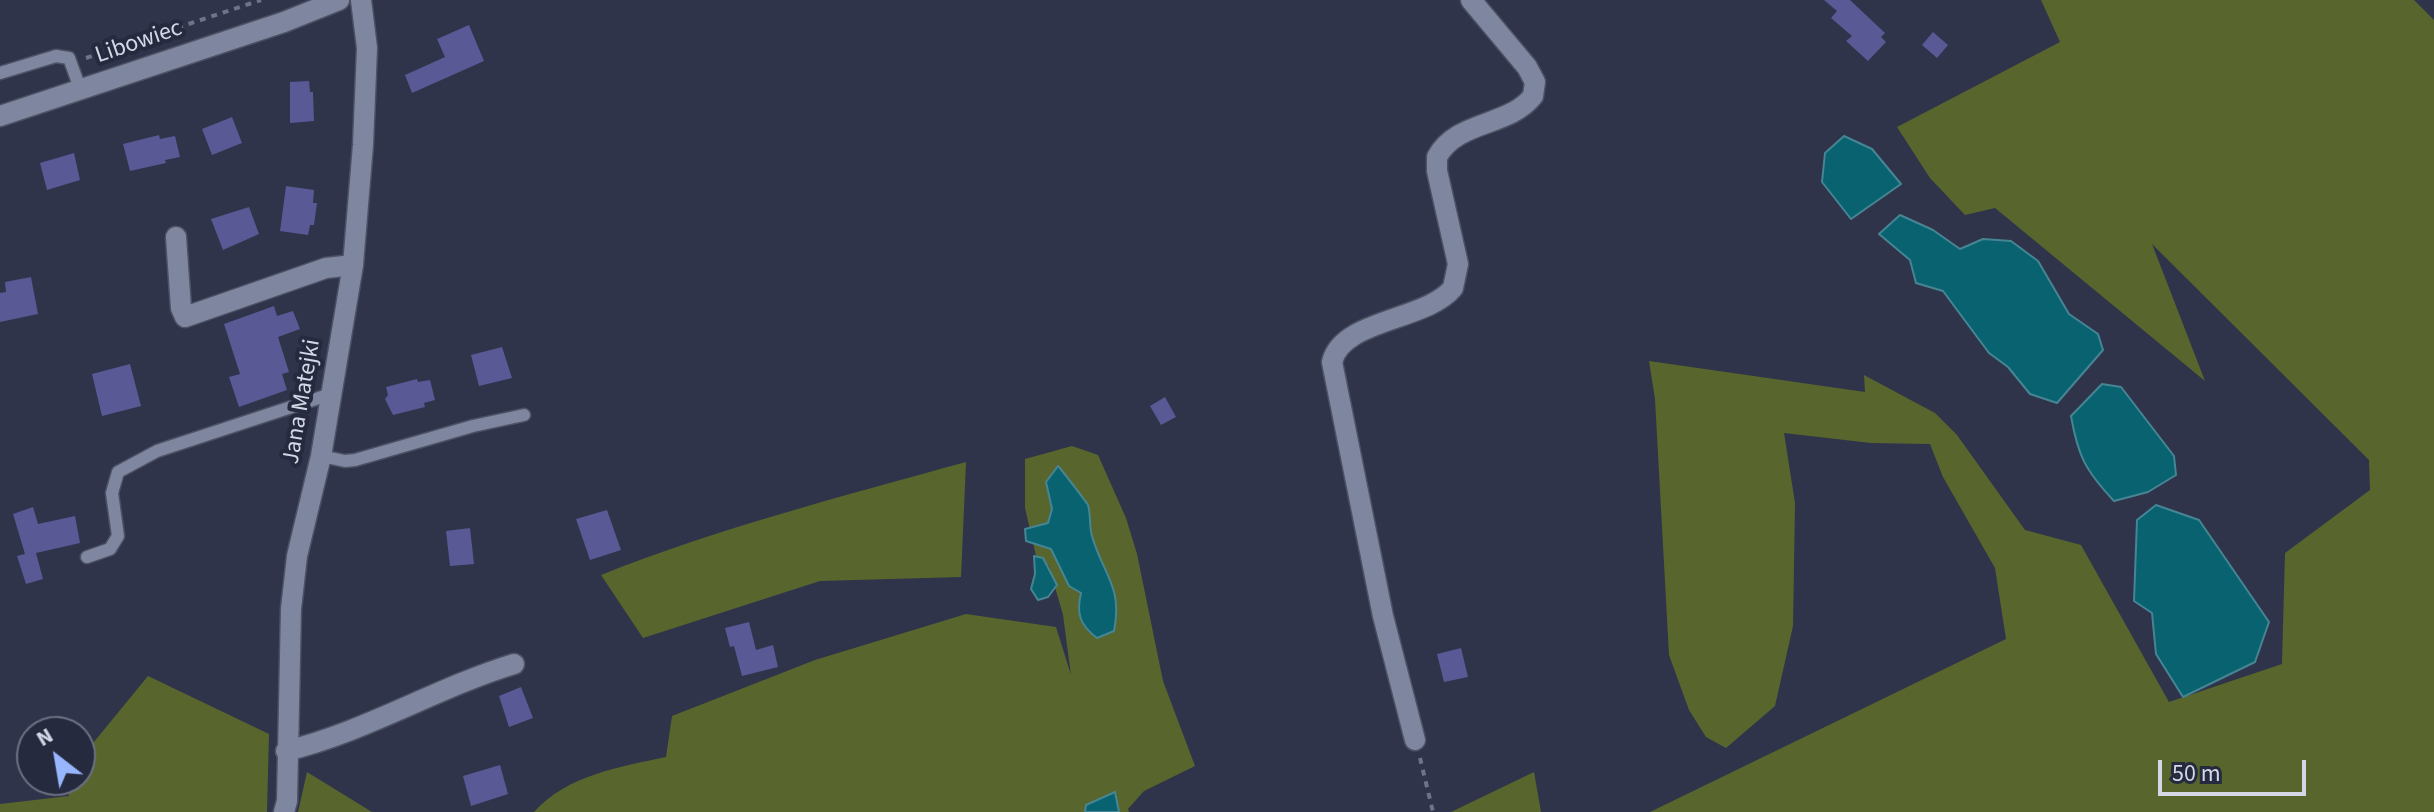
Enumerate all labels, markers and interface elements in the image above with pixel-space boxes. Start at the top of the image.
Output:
street label: Libowiec [92,15,186,71]
street label: Jana Matejki [278,337,328,467]
north arrow [16,716,96,796]
text: N [30,720,59,755]
scale bar [2162,744,2310,794]
text: 50 m [2172,756,2221,791]

